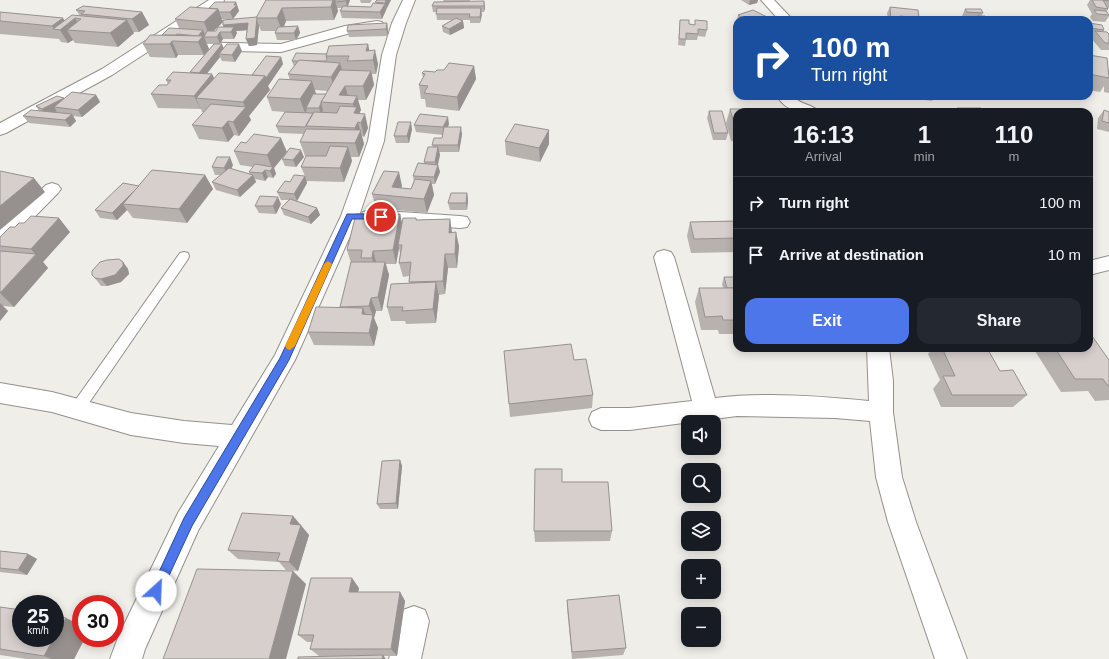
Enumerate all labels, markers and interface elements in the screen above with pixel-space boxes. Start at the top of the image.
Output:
icon: right [745,32,797,84]
text: 100 m [811,32,890,63]
text: Turn right [811,65,887,85]
text: 16:13 [793,121,854,148]
text: 1 [918,121,931,148]
text: 110 [995,121,1033,148]
text: Arrival [805,149,842,164]
text: min [914,149,935,164]
text: m [1008,149,1019,164]
icon: right [745,192,767,214]
text: Turn right [779,194,849,211]
text: 100 m [1039,194,1081,211]
pin [364,200,398,234]
icon: arrive [370,206,392,228]
icon: arrive [745,244,767,266]
text: Arrive at destination [779,246,924,263]
text: 10 m [1048,246,1081,263]
button: Exit [745,298,909,344]
button: Share [917,298,1081,344]
map controls [681,415,721,647]
button: sound [681,415,721,455]
button: search [681,463,721,503]
button: layers [681,511,721,551]
button: + [681,559,721,599]
position arrow [135,570,177,612]
speed limit sign: 30 [72,595,124,647]
text: 25 [27,605,49,627]
button: − [681,607,721,647]
text: km/h [27,625,49,636]

